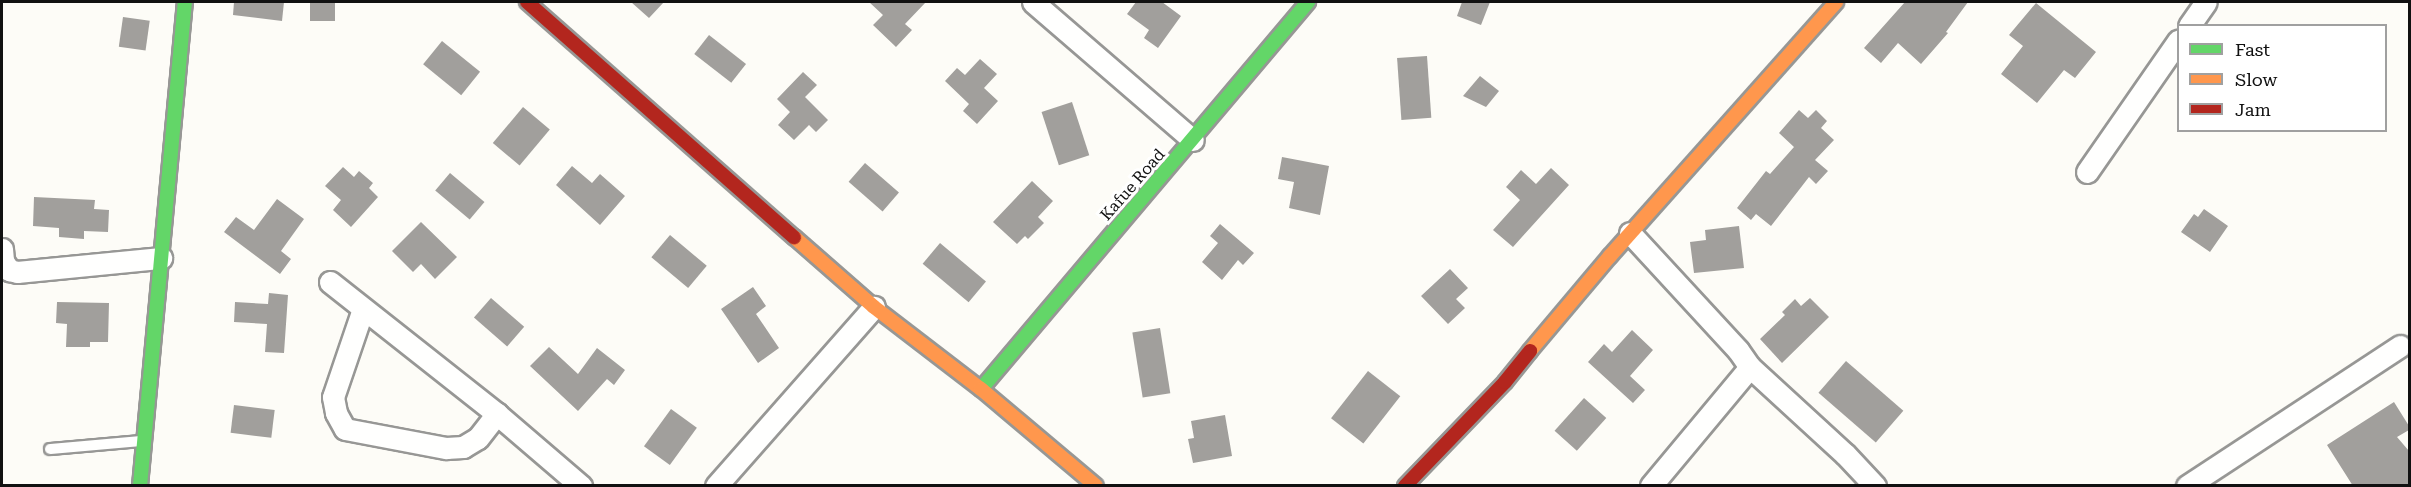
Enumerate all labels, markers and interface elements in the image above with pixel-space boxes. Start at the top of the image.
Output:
legend [2177,24,2387,132]
text: Fast [2235,39,2270,60]
text: Slow [2235,69,2277,90]
text: Jam [2235,99,2271,120]
street label: Kafue Road [1097,145,1169,225]

